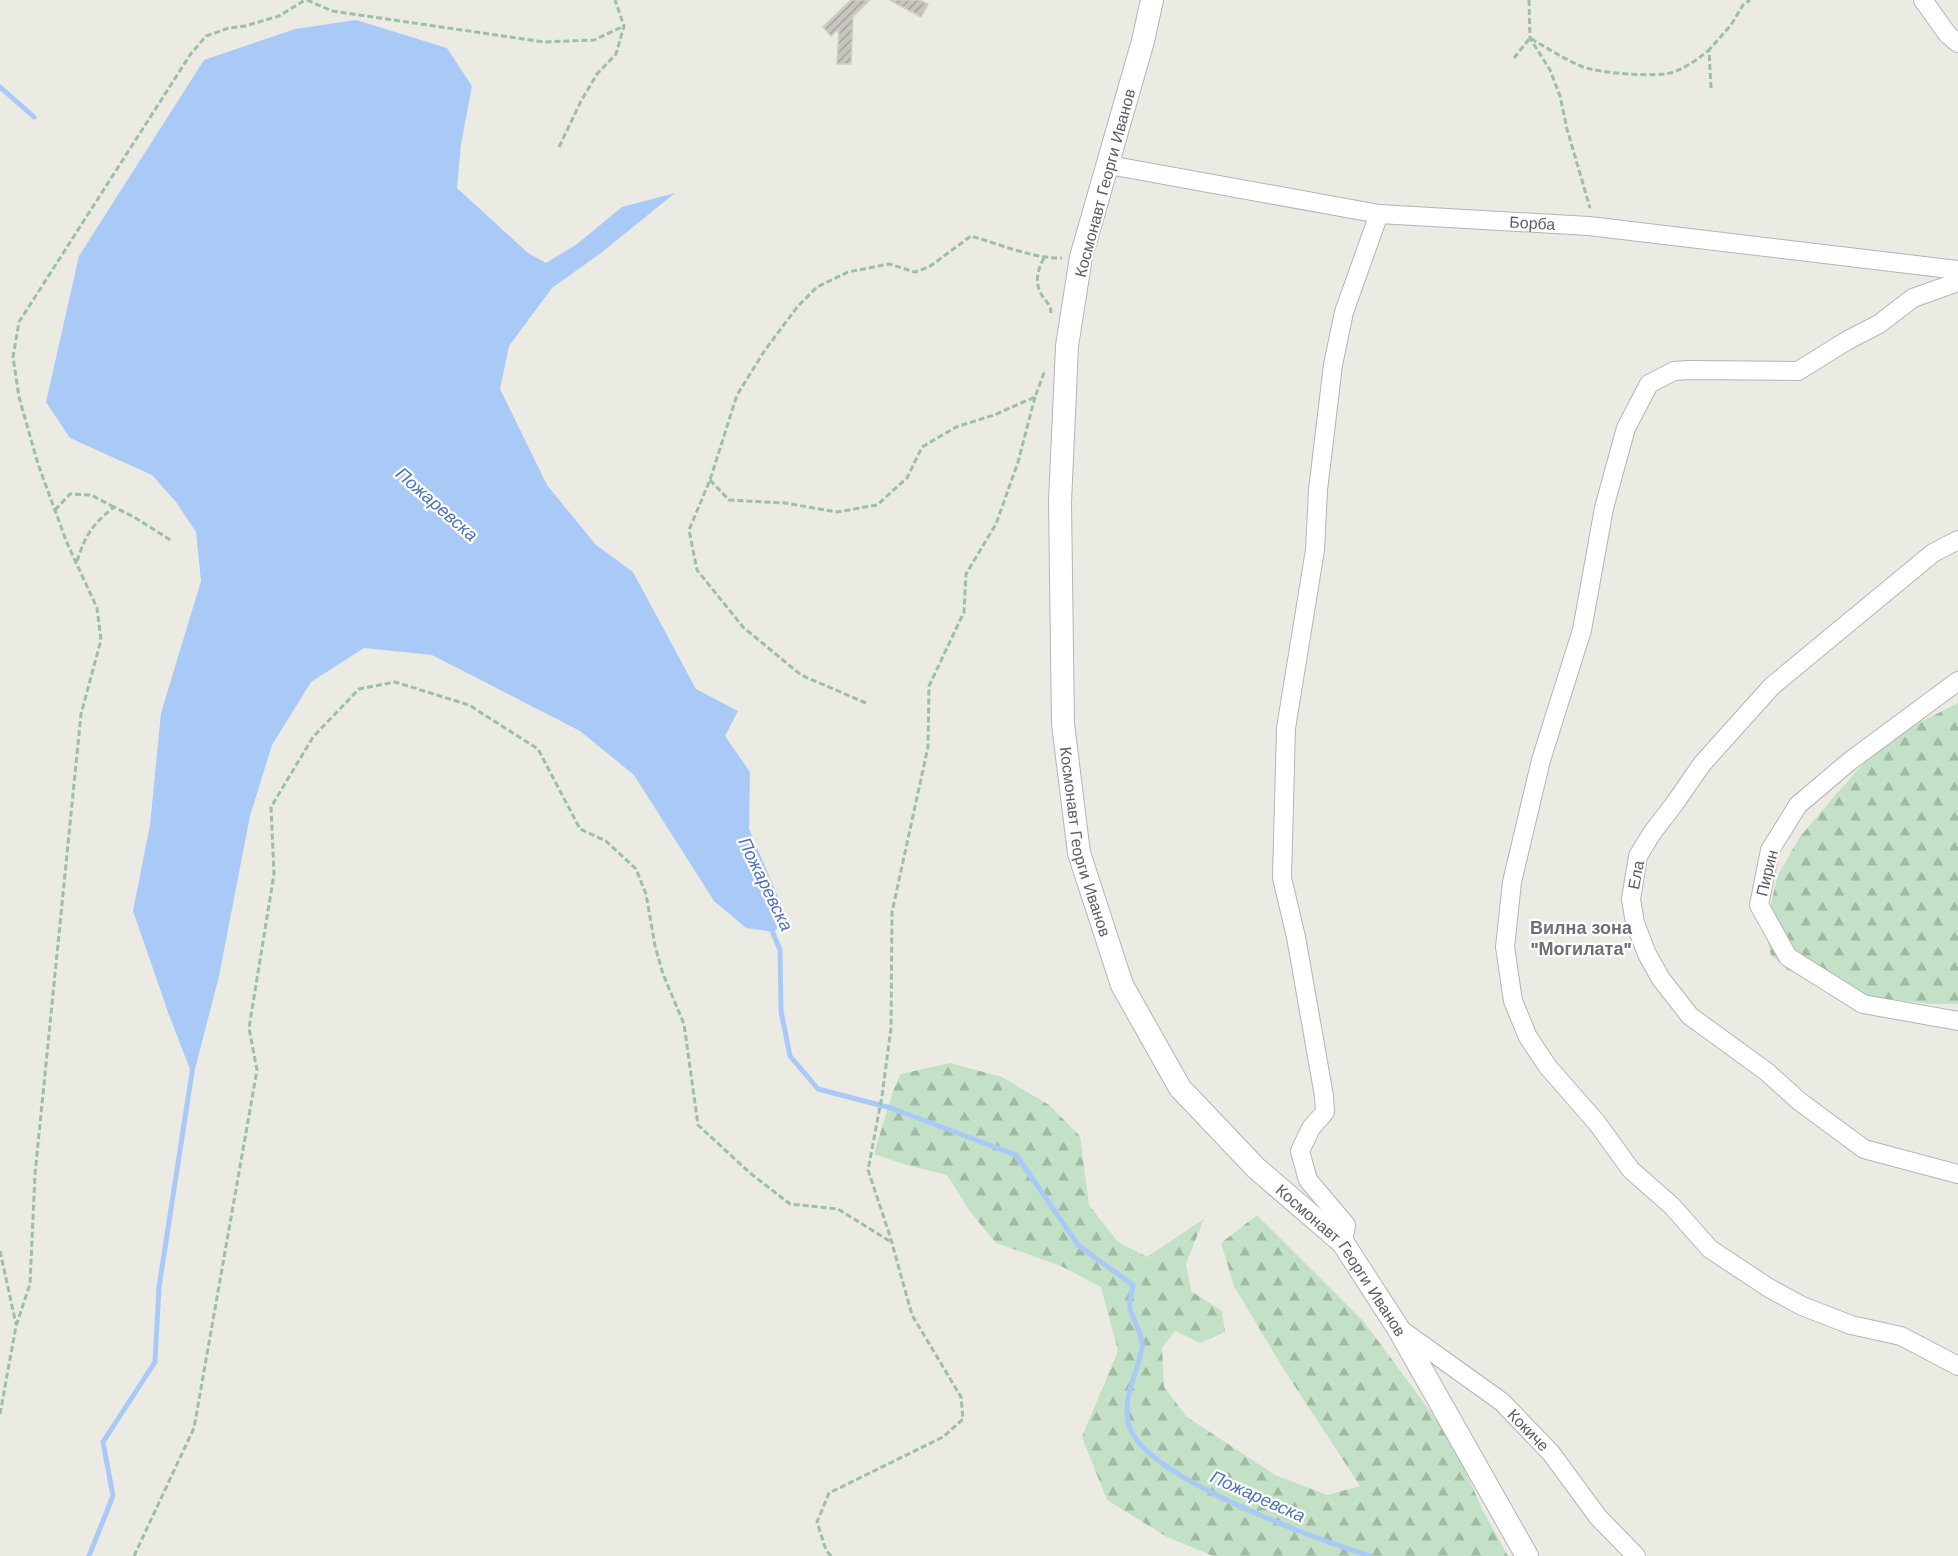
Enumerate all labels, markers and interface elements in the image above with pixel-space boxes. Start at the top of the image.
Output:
street label: Космонавт Георги Иванов [1071,87,1139,279]
street label: Борба [1509,212,1556,234]
water label: Пожаревска [392,463,482,545]
street label: Космонавт Георги Иванов [1056,745,1115,939]
water label: Пожаревска [734,834,798,934]
street label: Пирин [1752,848,1782,898]
street label: Ела [1624,859,1648,891]
district label: Вилна зона "Могилата" [1530,917,1633,959]
street label: Космонавт Георги Иванов [1272,1180,1410,1339]
street label: Кокиче [1504,1405,1553,1455]
water label: Пожаревска [1207,1466,1309,1526]

